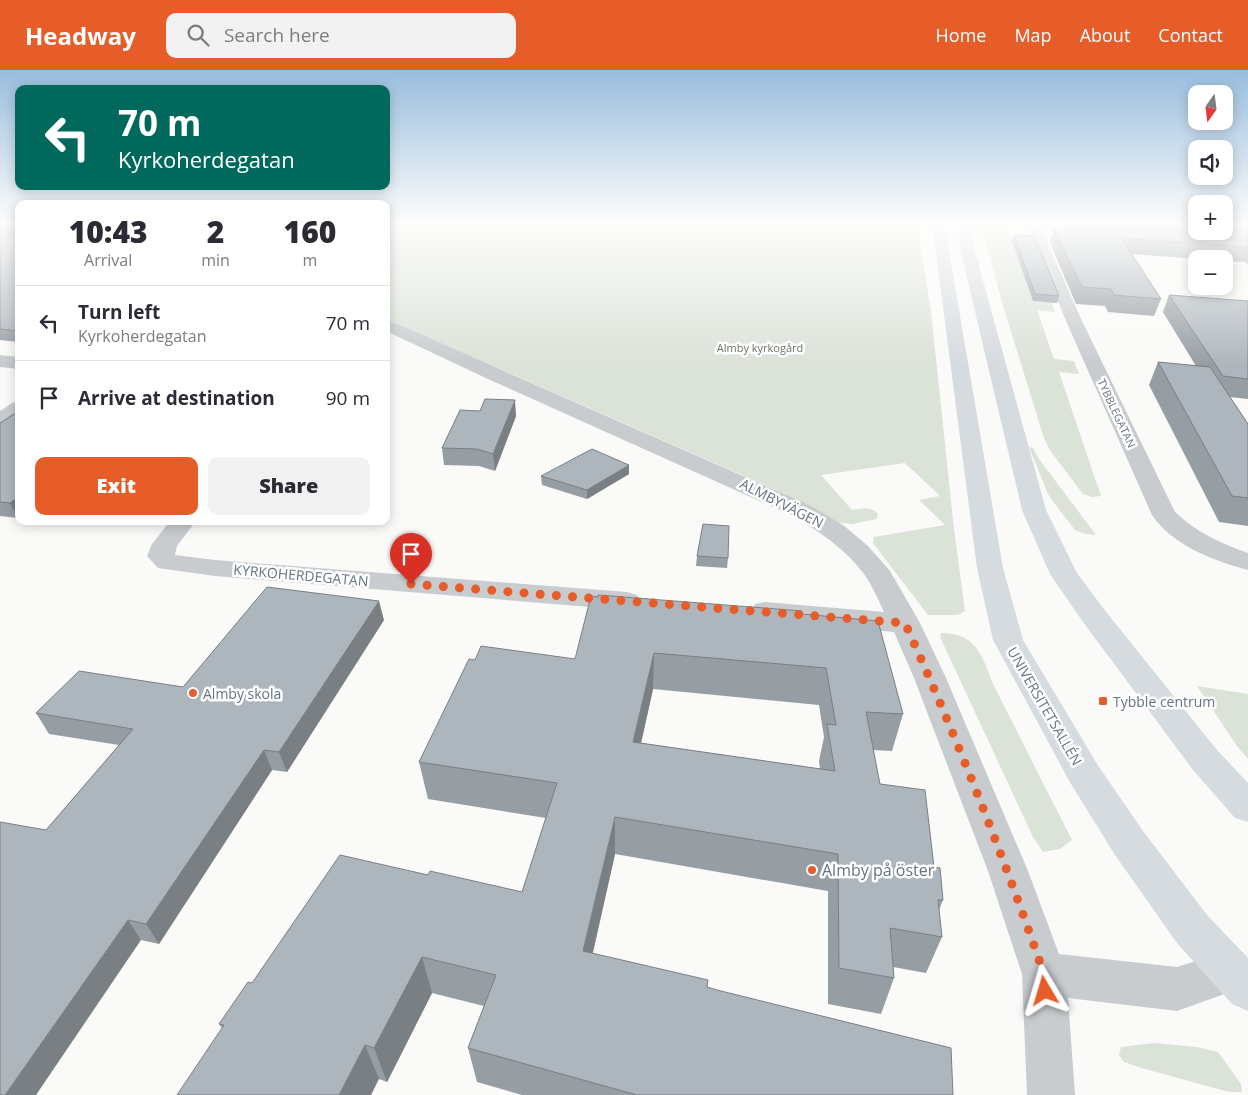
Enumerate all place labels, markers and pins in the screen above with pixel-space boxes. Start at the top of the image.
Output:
pin [390,533,432,584]
place label: Almby skola [203,684,281,703]
marker: Almby skola [187,687,199,699]
place label: Tybble centrum [1113,692,1215,711]
marker: Tybble centrum [1097,695,1109,707]
place label: Almby på öster [822,859,935,881]
marker: Almby på öster [806,864,818,876]

